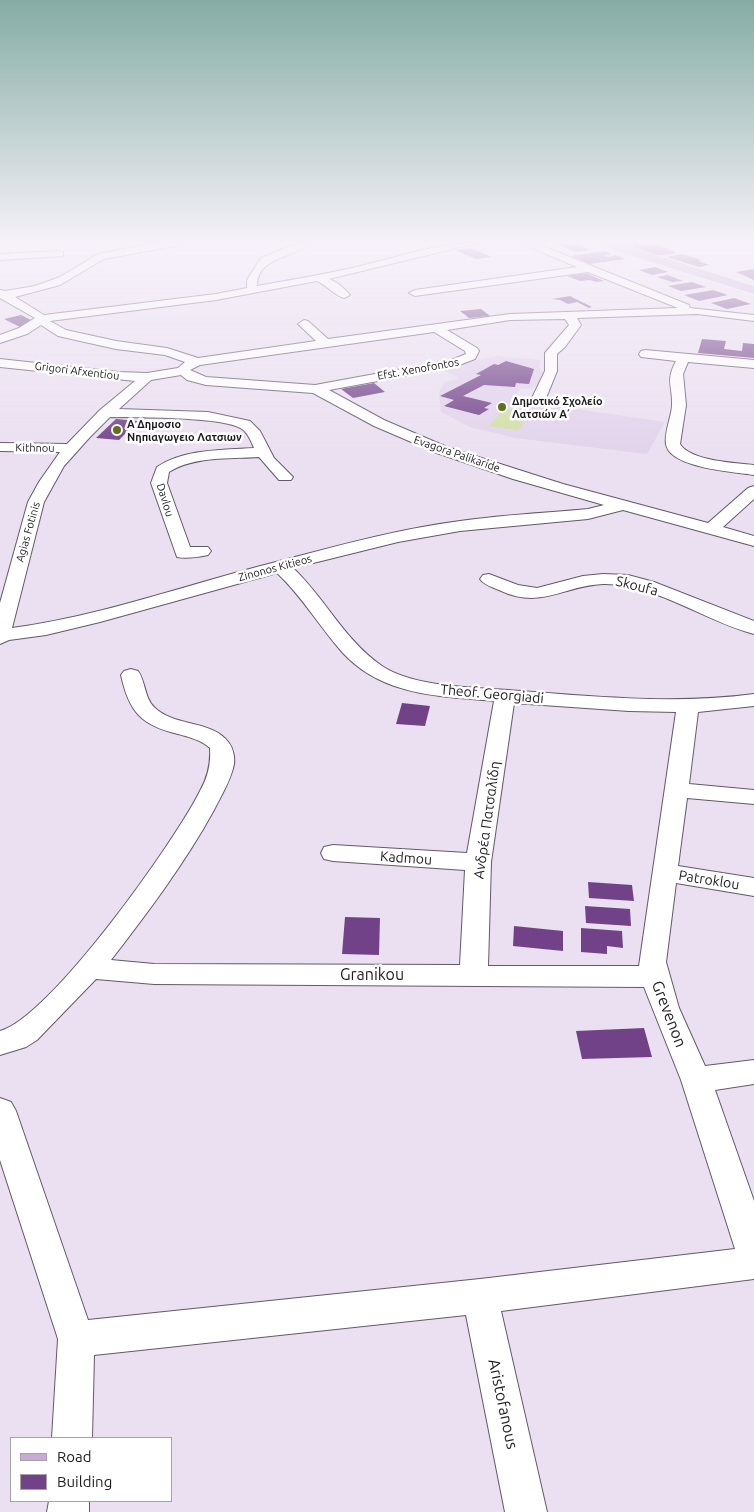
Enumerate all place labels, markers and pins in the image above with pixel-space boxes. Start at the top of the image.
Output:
place label: Δημοτικό Σχολείο Λατσιών Α΄ [512,394,603,420]
marker: Δημοτικό Σχολείο Λατσιών Α΄ [496,401,508,413]
place label: Α Δημοσιο Νηπιαγωγειο Λατσιων [127,417,242,443]
marker: Α Δημοσιο Νηπιαγωγειο Λατσιων [111,424,123,436]

